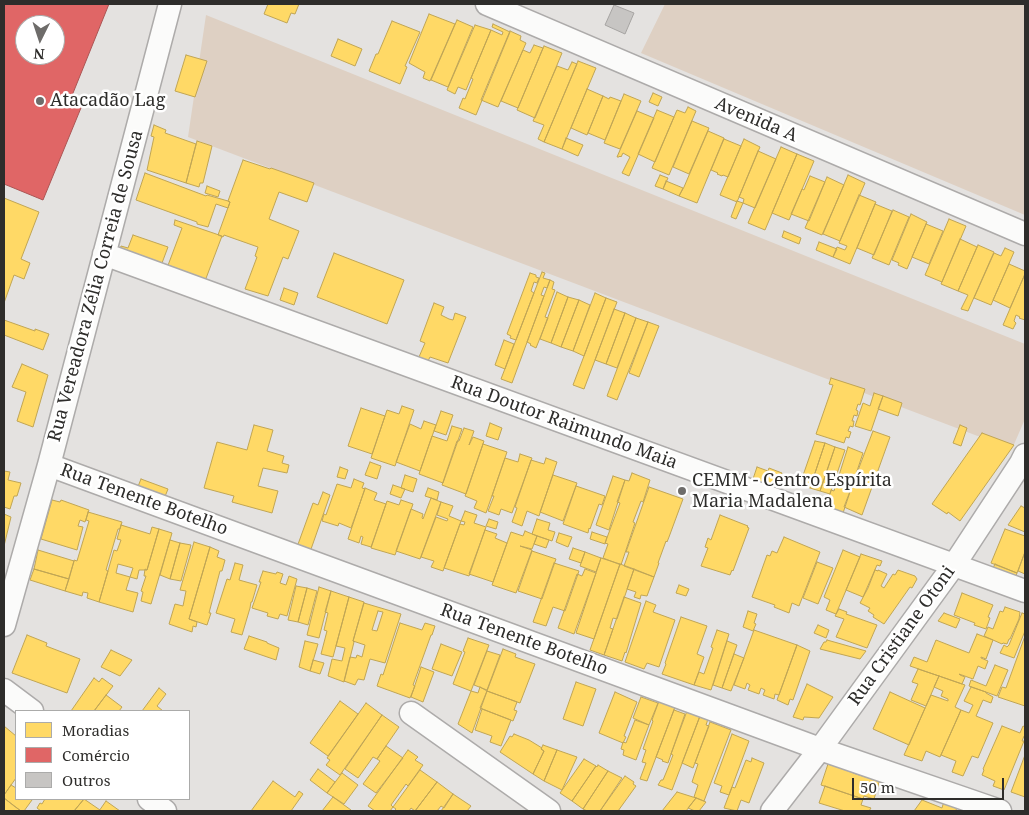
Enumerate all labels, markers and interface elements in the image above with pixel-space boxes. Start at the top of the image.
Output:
north arrow [15,15,65,65]
text: N [33,45,45,64]
place label: Atacadão Lag [50,90,165,112]
street label: Avenida A [711,93,801,147]
marker: Atacadão Lag [34,95,46,107]
street label: Rua Vereadora Zélia Correia de Sousa [44,128,148,444]
street label: Rua Doutor Raimundo Maia [448,372,680,474]
street label: Rua Tenente Botelho [57,460,231,540]
place label: CEMM - Centro Espírita Maria Madalena [692,470,892,512]
marker: CEMM - Centro Espírita Maria Madalena [676,485,688,497]
street label: Rua Cristiane Otoni [844,562,960,710]
street label: Rua Tenente Botelho [437,600,611,680]
legend [15,710,190,800]
text: Moradias [62,720,129,740]
text: Comércio [62,745,130,765]
scale bar [854,768,1006,800]
text: Outros [62,770,110,790]
text: 50 m [860,777,895,797]

